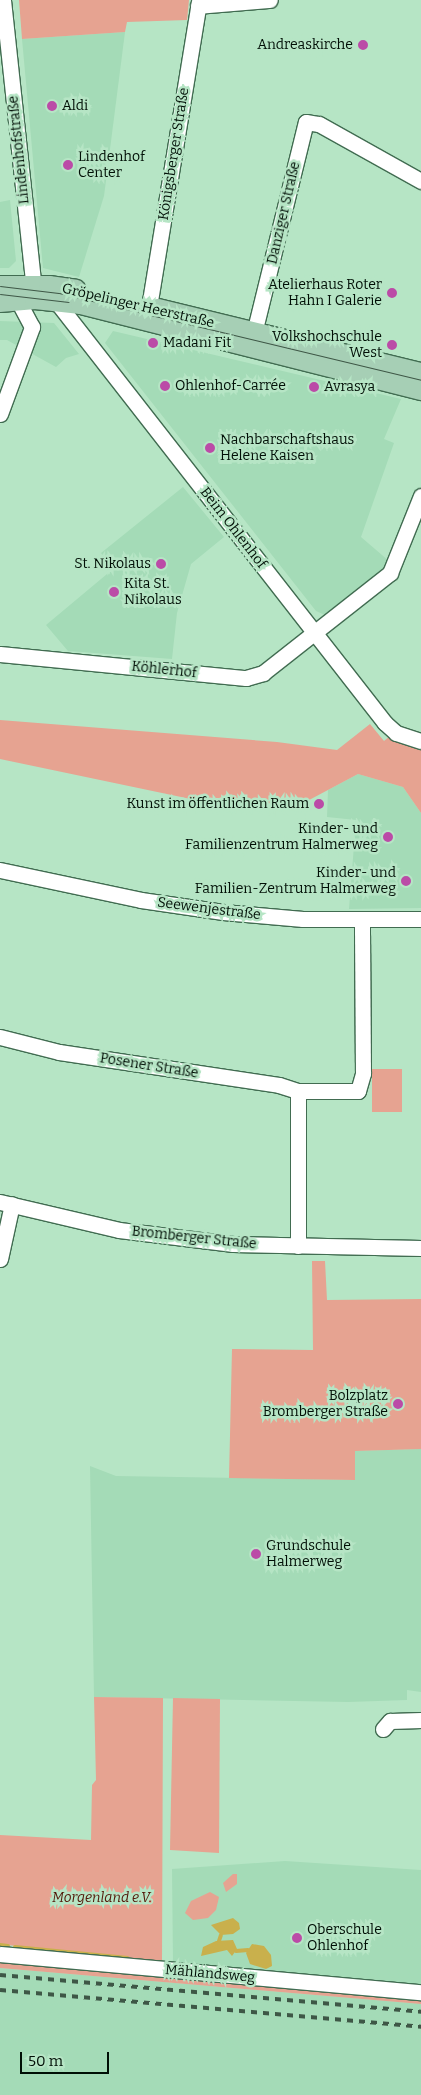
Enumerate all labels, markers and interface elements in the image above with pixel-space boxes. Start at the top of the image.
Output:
place label: Andreaskirche [257,37,353,53]
marker: Andreaskirche [357,39,369,51]
street label: Königsberger Straße [155,86,193,222]
street label: Lindenhofstraße [5,95,33,205]
place label: Aldi [62,98,88,114]
marker: Aldi [46,100,58,112]
place label: Lindenhof Center [78,149,145,182]
marker: Lindenhof Center [62,159,74,171]
street label: Danziger Straße [264,160,304,266]
place label: Atelierhaus Roter Hahn I Galerie [268,277,382,310]
street label: Gröpelinger Heerstraße [60,280,216,332]
marker: Atelierhaus Roter Hahn I Galerie [386,287,398,299]
place label: Volkshochschule West [272,329,382,362]
place label: Madani Fit [163,335,231,351]
marker: Madani Fit [147,337,159,349]
marker: Volkshochschule West [386,339,398,351]
place label: Ohlenhof-Carrée [175,378,286,394]
place label: Avrasya [324,379,375,395]
marker: Ohlenhof-Carrée [159,380,171,392]
marker: Avrasya [308,381,320,393]
place label: Nachbarschaftshaus Helene Kaisen [220,432,354,464]
marker: Nachbarschaftshaus Helene Kaisen [204,442,216,454]
street label: Beim Ohlenhof [196,484,270,572]
place label: St. Nikolaus [74,556,151,572]
marker: St. Nikolaus [155,558,167,570]
place label: Kita St. Nikolaus [124,576,182,608]
marker: Kita St. Nikolaus [108,586,120,598]
street label: Köhlerhof [131,658,197,682]
place label: Kunst im öffentlichen Raum [126,796,309,812]
marker: Kunst im öffentlichen Raum [313,798,325,810]
place label: Kinder- und Familienzentrum Halmerweg [185,821,378,854]
marker: Kinder- und Familienzentrum Halmerweg [382,831,394,843]
place label: Kinder- und Familien-Zentrum Halmerweg [195,865,396,898]
marker: Kinder- und Familien-Zentrum Halmerweg [400,875,412,887]
street label: Seewenjestraße [156,894,262,924]
street label: Posener Straße [99,1050,199,1082]
street label: Bromberger Straße [131,1223,257,1253]
place label: Bolzplatz Bromberger Straße [263,1388,388,1420]
marker: Bolzplatz Bromberger Straße [392,1398,404,1410]
place label: Grundschule Halmerweg [266,1538,351,1570]
marker: Grundschule Halmerweg [250,1548,262,1560]
park label: Morgenland e.V. [52,1890,152,1906]
place label: Oberschule Ohlenhof [307,1922,382,1954]
marker: Oberschule Ohlenhof [291,1932,303,1944]
street label: Mählandsweg [164,1962,256,1986]
scale bar [22,2042,111,2074]
text: 50 m [28,2052,63,2070]

